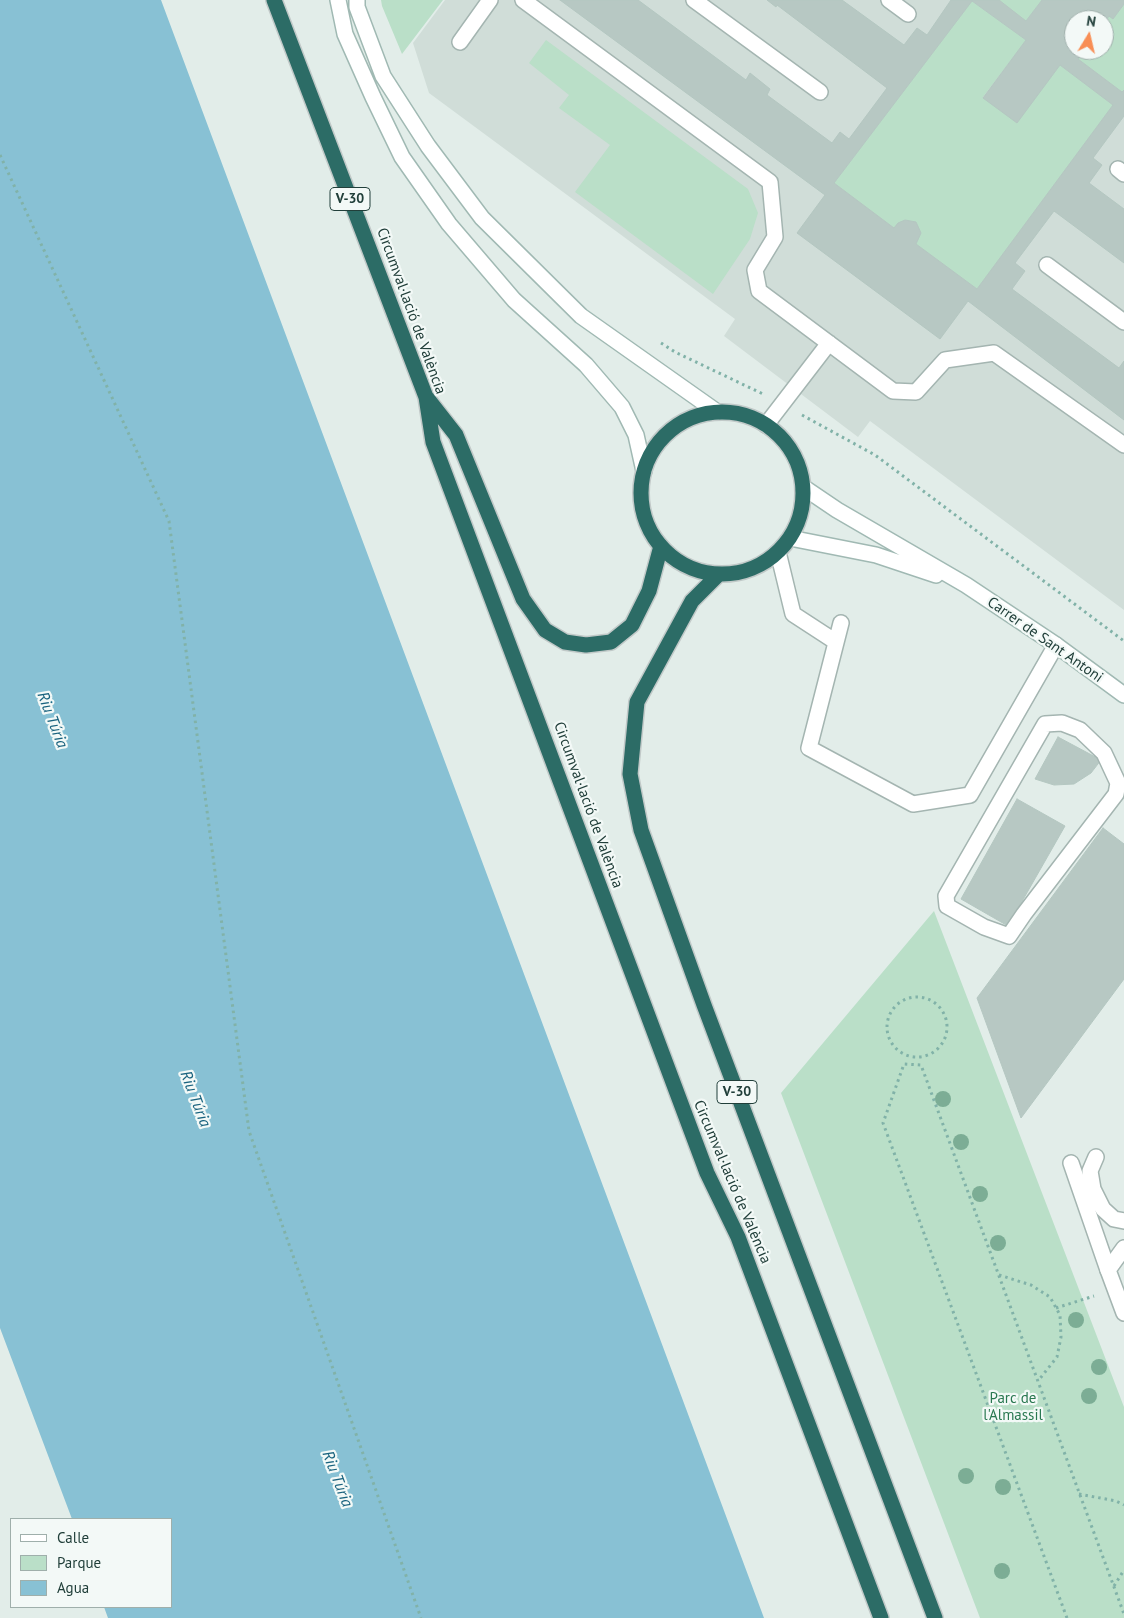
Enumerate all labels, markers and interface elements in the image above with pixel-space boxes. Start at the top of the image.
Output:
north arrow [1064,10,1114,60]
text: N [1085,12,1097,31]
road number: V-30 [330,188,370,210]
street label: Circumval·lació de València [372,225,450,397]
street label: Carrer de Sant Antoni [984,593,1106,687]
water label: Riu Túria [33,689,71,751]
street label: Circumval·lació de València [549,719,627,891]
water label: Riu Túria [176,1068,214,1130]
road number: V-30 [717,1080,757,1104]
street label: Circumval·lació de València [689,1098,775,1266]
park label: Parc de l'Almassil [983,1390,1043,1425]
water label: Riu Túria [318,1448,356,1510]
legend [10,1518,172,1608]
text: Calle [57,1528,89,1547]
text: Parque [57,1553,101,1572]
text: Agua [57,1578,89,1597]

